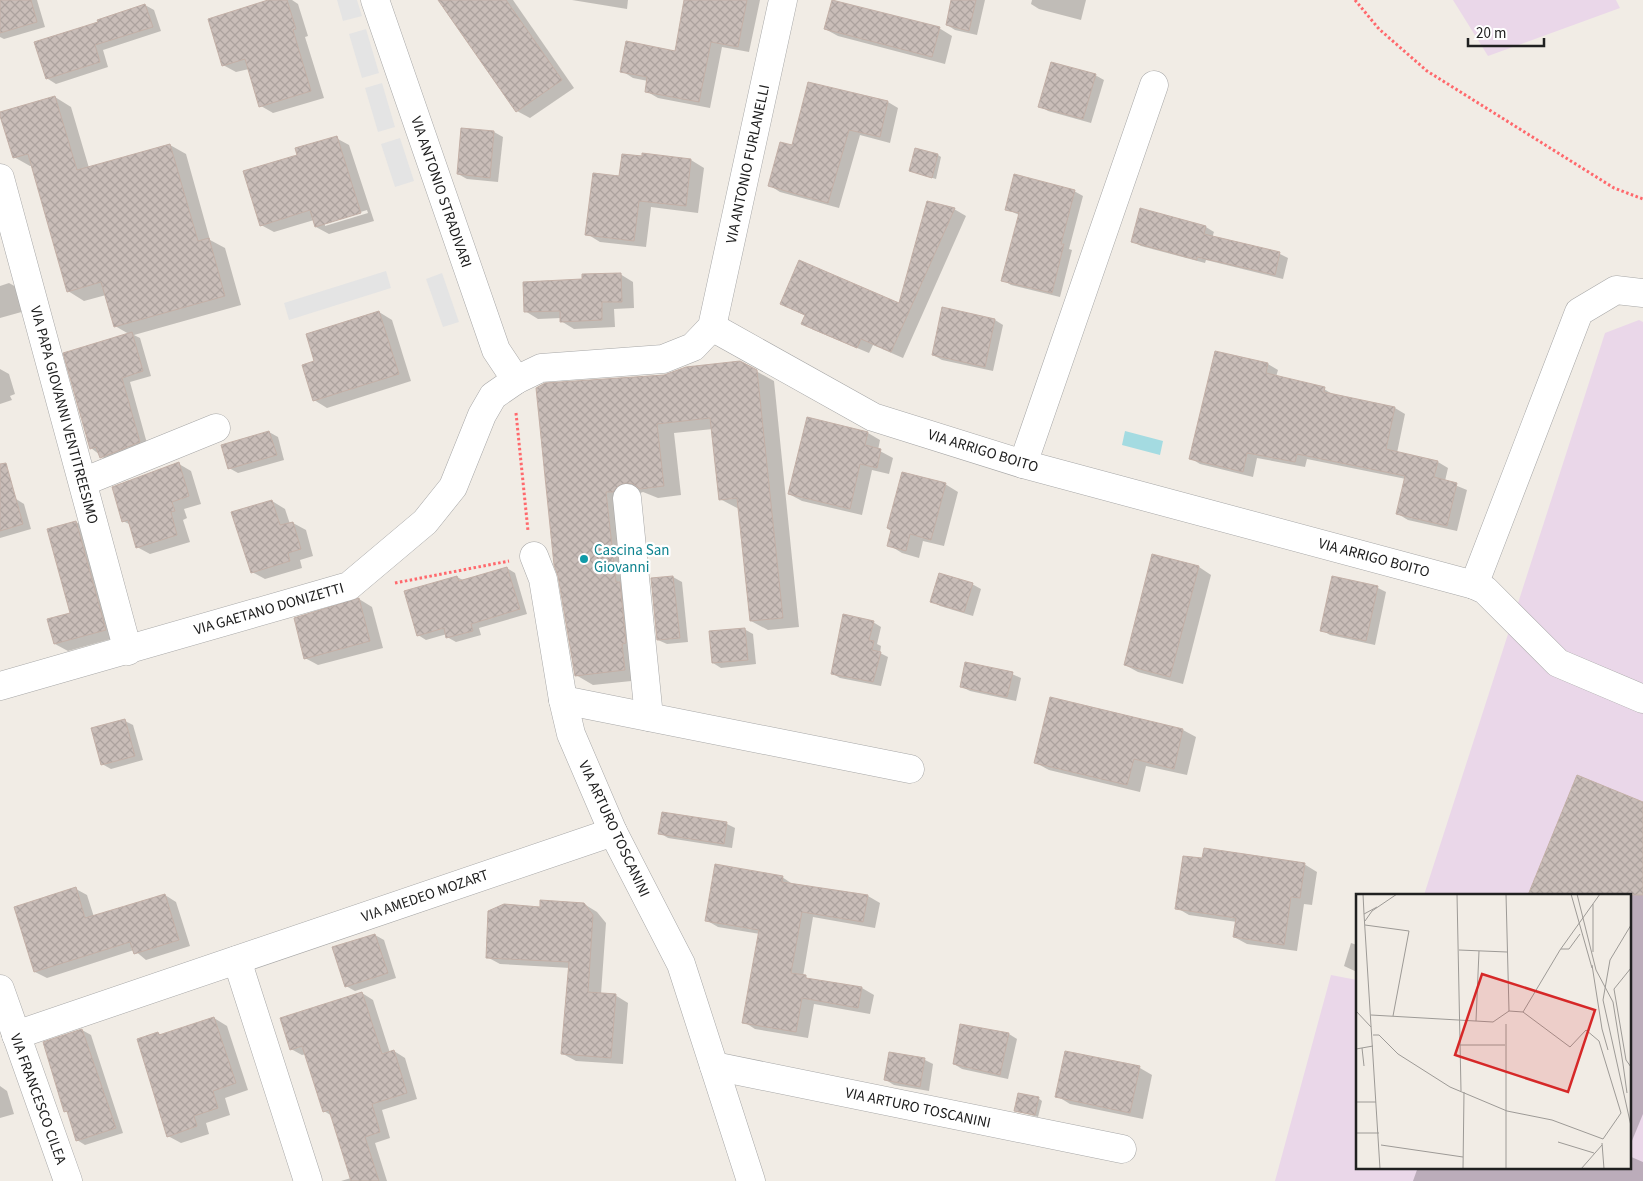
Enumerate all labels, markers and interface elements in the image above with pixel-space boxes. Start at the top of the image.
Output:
scale bar [1468,15,1544,47]
text: 20 m [1476,23,1506,44]
street label: VIA ANTONIO FURLANELLI [721,83,775,245]
street label: VIA ANTONIO STRADIVARI [405,114,477,270]
street label: VIA PAPA GIOVANNI VENTITREESIMO [25,303,103,527]
street label: VIA ARRIGO BOITO [925,424,1041,478]
street label: VIA ARRIGO BOITO [1316,533,1432,583]
place label: Cascina San Giovanni [594,540,669,578]
marker: Cascina San Giovanni [578,553,590,565]
street label: VIA GAETANO DONIZETTI [192,578,346,640]
street label: VIA ARTURO TOSCANINI [573,757,655,901]
street label: VIA AMEDEO MOZART [359,864,491,928]
inset map [1356,894,1630,1168]
street label: VIA FRANCESCO CILEA [5,1031,72,1168]
street label: VIA ARTURO TOSCANINI [843,1082,993,1134]

